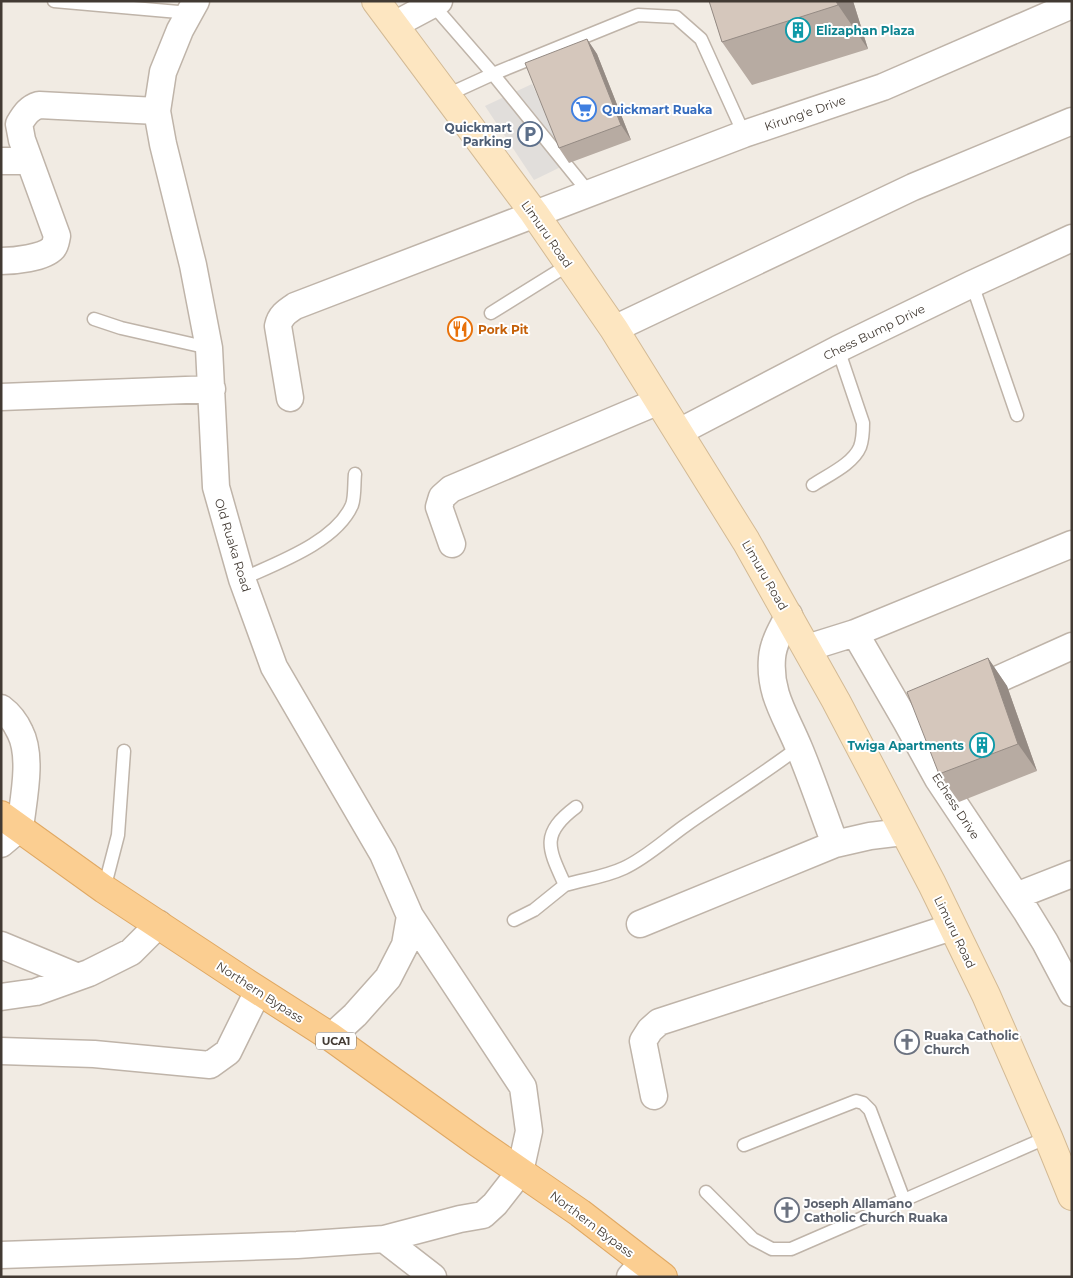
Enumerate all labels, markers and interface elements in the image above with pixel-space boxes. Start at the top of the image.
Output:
building icon: Elizaphan Plaza [785,17,811,43]
place label: Elizaphan Plaza [816,23,915,38]
street label: Kirung'e Drive [762,92,848,134]
supermarket icon: Quickmart Ruaka [571,96,597,122]
place label: Quickmart Ruaka [602,102,712,117]
place label: Quickmart Parking [445,120,513,149]
parking icon: Quickmart Parking [517,121,543,147]
street label: Limuru Road [518,198,576,270]
street label: Chess Bump Drive [821,301,927,363]
restaurant icon: Pork Pit [447,316,473,342]
place label: Pork Pit [478,322,529,337]
street label: Old Ruaka Road [212,496,254,594]
street label: Limuru Road [739,537,791,613]
building icon: Twiga Apartments [969,732,995,758]
place label: Twiga Apartments [847,738,965,753]
street label: Echess Drive [929,770,983,842]
street label: Limuru Road [931,893,979,971]
street label: Northern Bypass [214,958,307,1026]
place label: Ruaka Catholic Church [924,1028,1019,1057]
church icon: Ruaka Catholic Church [894,1029,920,1055]
road number: UCA1 [316,1032,356,1050]
street label: Northern Bypass [547,1188,637,1260]
place label: Joseph Allamano Catholic Church Ruaka [803,1196,948,1225]
church icon: Joseph Allamano Catholic Church Ruaka [774,1197,800,1223]

